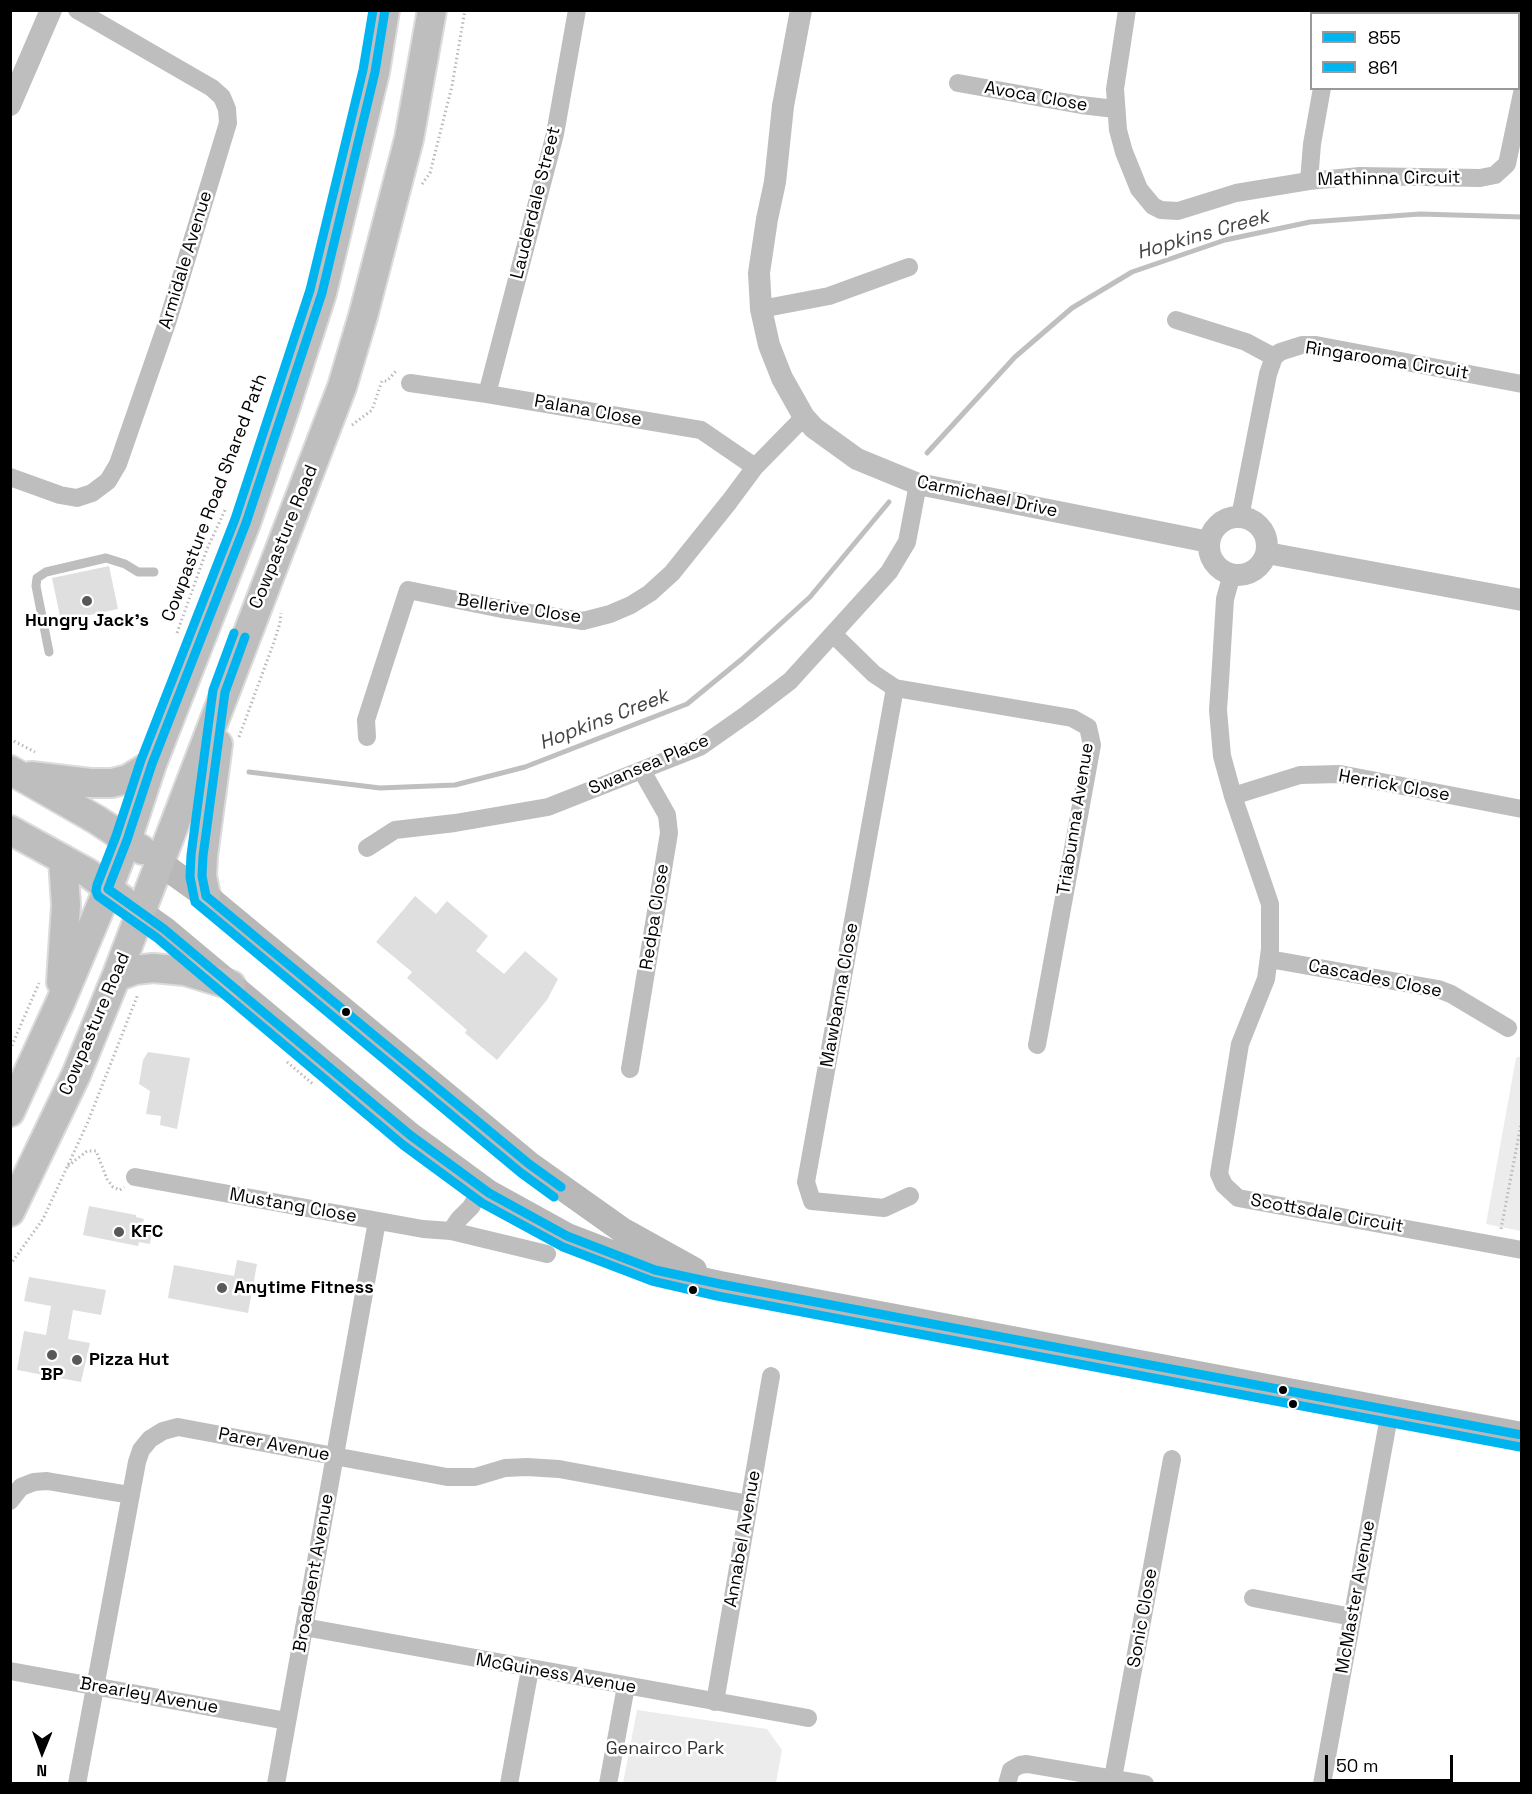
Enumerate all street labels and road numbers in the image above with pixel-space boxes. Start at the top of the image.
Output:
street label: Avoca Close [983,77,1089,117]
street label: Lauderdale Street [507,125,565,281]
street label: Mathinna Circuit [1317,167,1461,191]
street label: Armidale Avenue [155,188,217,332]
street label: Ringarooma Circuit [1304,337,1470,385]
street label: Cowpasture Road Shared Path [158,371,272,625]
street label: Palana Close [532,391,644,431]
street label: Cowpasture Road [245,462,323,612]
street label: Carmichael Drive [915,472,1059,522]
street label: Bellerive Close [456,590,582,628]
street label: Swansea Place [586,730,712,800]
street label: Triabunna Avenue [1053,741,1099,897]
street label: Herrick Close [1337,766,1451,806]
street label: Redpa Close [636,862,674,972]
street label: Mawbanna Close [817,921,863,1069]
street label: Cowpasture Road [55,949,135,1099]
street label: Cascades Close [1306,955,1444,1003]
street label: Mustang Close [228,1184,358,1228]
street label: Scottsdale Circuit [1249,1190,1405,1238]
street label: Parer Avenue [216,1424,332,1466]
street label: Annabel Avenue [720,1469,766,1609]
street label: Broadbent Avenue [289,1492,339,1654]
street label: McMaster Avenue [1332,1519,1380,1675]
street label: Sonic Close [1124,1567,1162,1669]
street label: McGuiness Avenue [474,1649,638,1699]
street label: Brearley Avenue [78,1673,220,1719]

